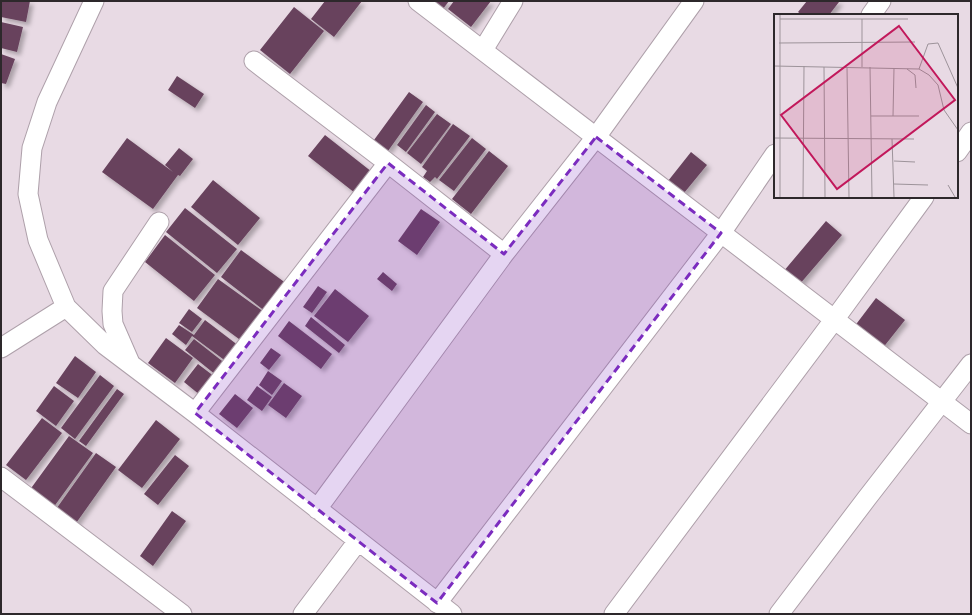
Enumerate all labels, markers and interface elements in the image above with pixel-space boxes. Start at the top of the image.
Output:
inset map [774,14,958,198]

